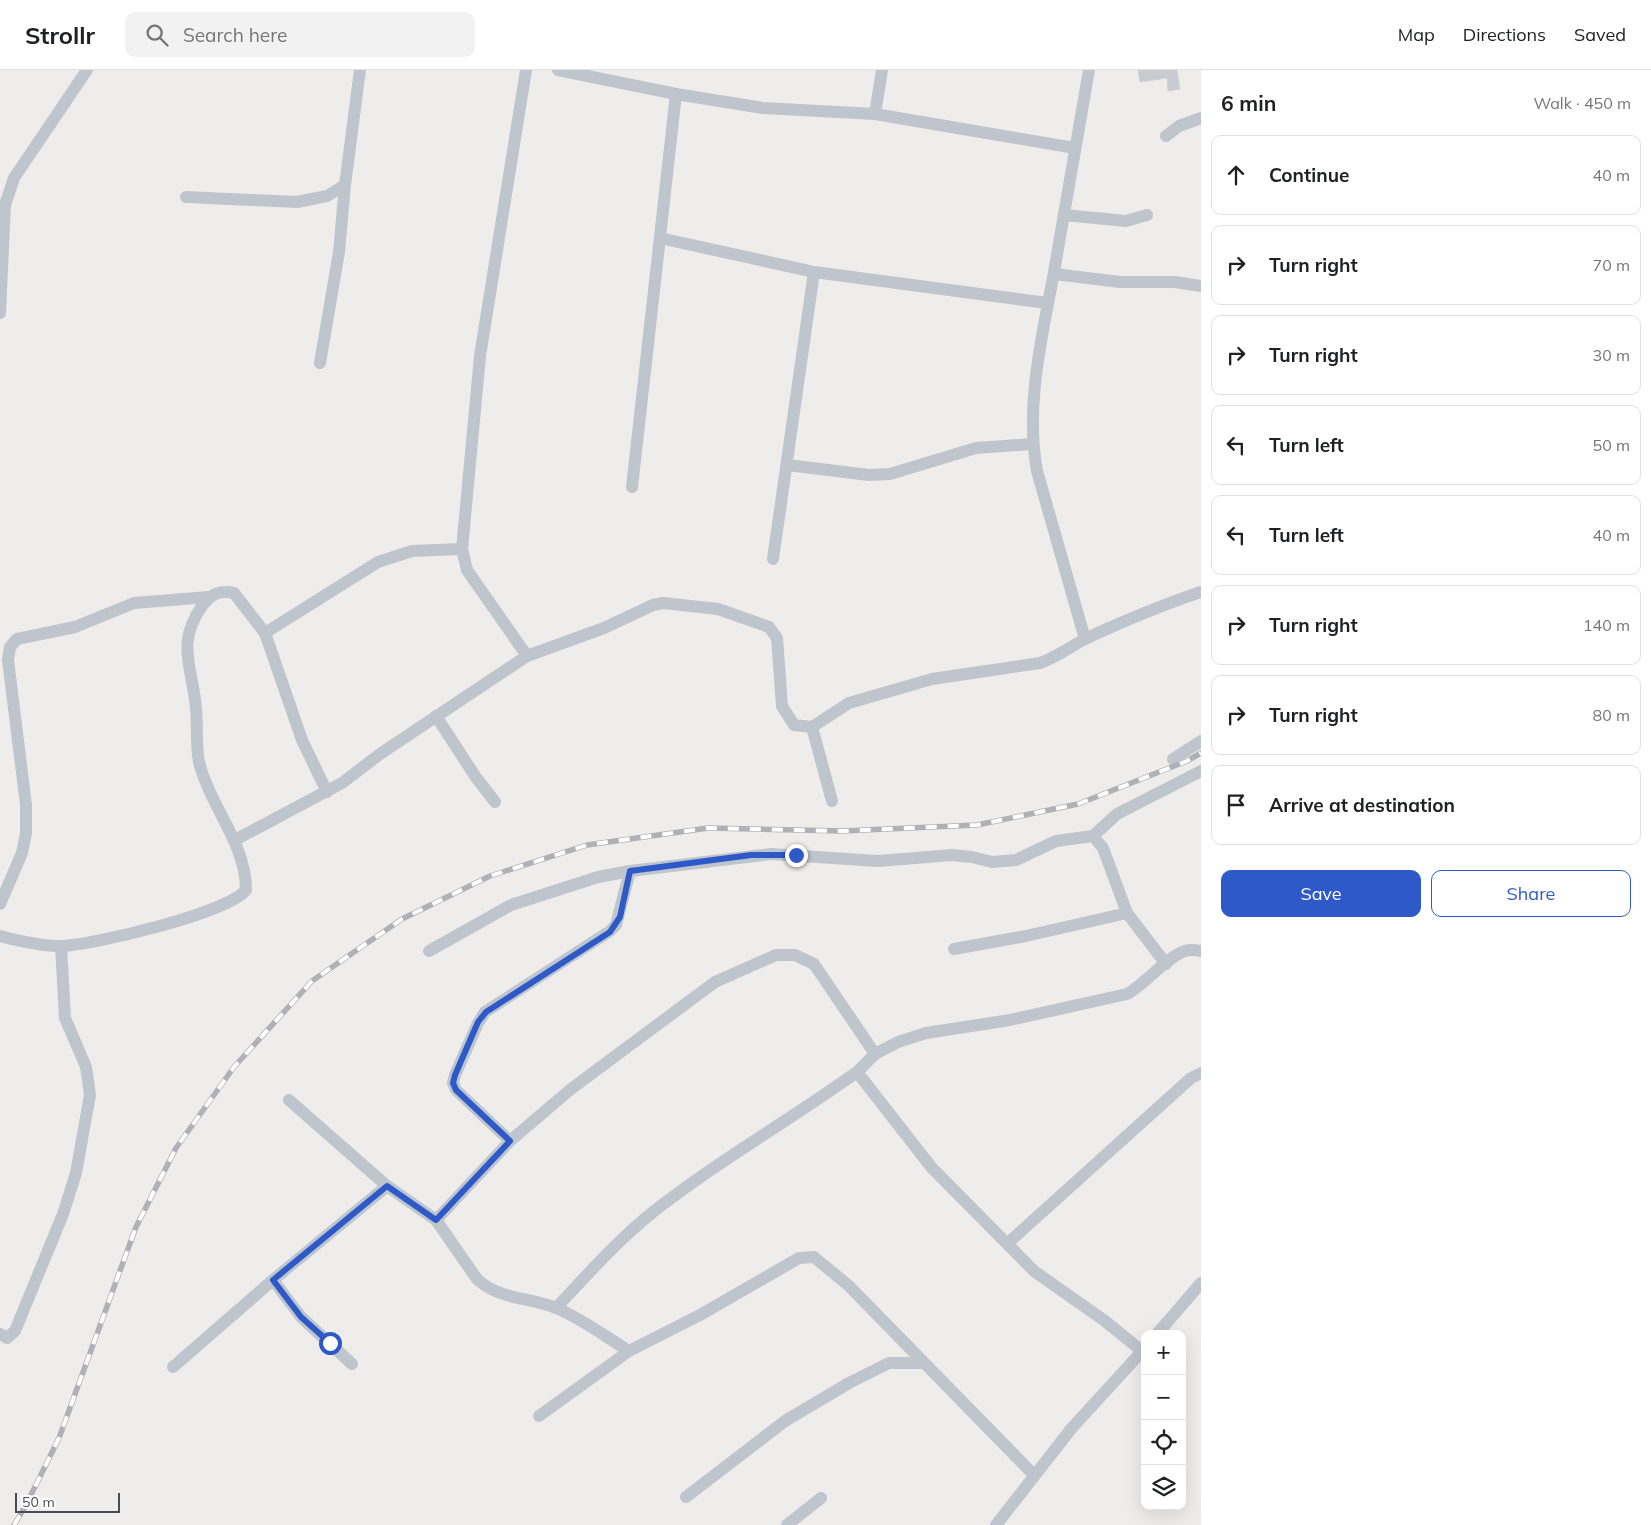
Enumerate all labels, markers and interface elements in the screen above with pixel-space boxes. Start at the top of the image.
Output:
search box [125,12,475,57]
text: Strollr [25,20,95,50]
icon: search [143,21,171,49]
text: Search here [183,23,287,47]
text: Map [1398,23,1435,46]
text: Directions [1463,23,1546,46]
text: Saved [1574,23,1626,46]
text: 6 min [1221,90,1276,116]
text: Walk · 450 m [1533,93,1631,113]
icon: ahead [1222,161,1250,189]
text: Continue [1269,163,1349,187]
text: 40 m [1593,165,1630,185]
icon: right [1222,251,1250,279]
text: Turn right [1269,253,1358,277]
text: 70 m [1593,255,1630,275]
icon: right [1222,341,1250,369]
text: Turn right [1269,343,1358,367]
text: 30 m [1593,345,1630,365]
icon: left [1222,431,1250,459]
text: Turn left [1269,433,1344,457]
text: 50 m [1593,435,1630,455]
icon: left [1222,521,1250,549]
text: Turn left [1269,523,1344,547]
text: 40 m [1593,525,1630,545]
icon: right [1222,611,1250,639]
text: Turn right [1269,613,1358,637]
text: 140 m [1583,615,1630,635]
icon: right [1222,701,1250,729]
text: Turn right [1269,703,1358,727]
text: 80 m [1593,705,1630,725]
icon: arrive [1222,791,1250,819]
text: Arrive at destination [1269,793,1455,817]
route end [785,844,808,867]
button: Save [1221,870,1421,917]
button: Share [1431,870,1631,917]
map controls [1141,1330,1186,1510]
button: + [1141,1330,1186,1375]
route start [319,1332,342,1355]
button: − [1141,1375,1186,1420]
button: locate [1141,1420,1186,1465]
button: layers [1141,1465,1186,1510]
scale bar [15,1490,120,1513]
text: 50 m [22,1493,55,1511]

